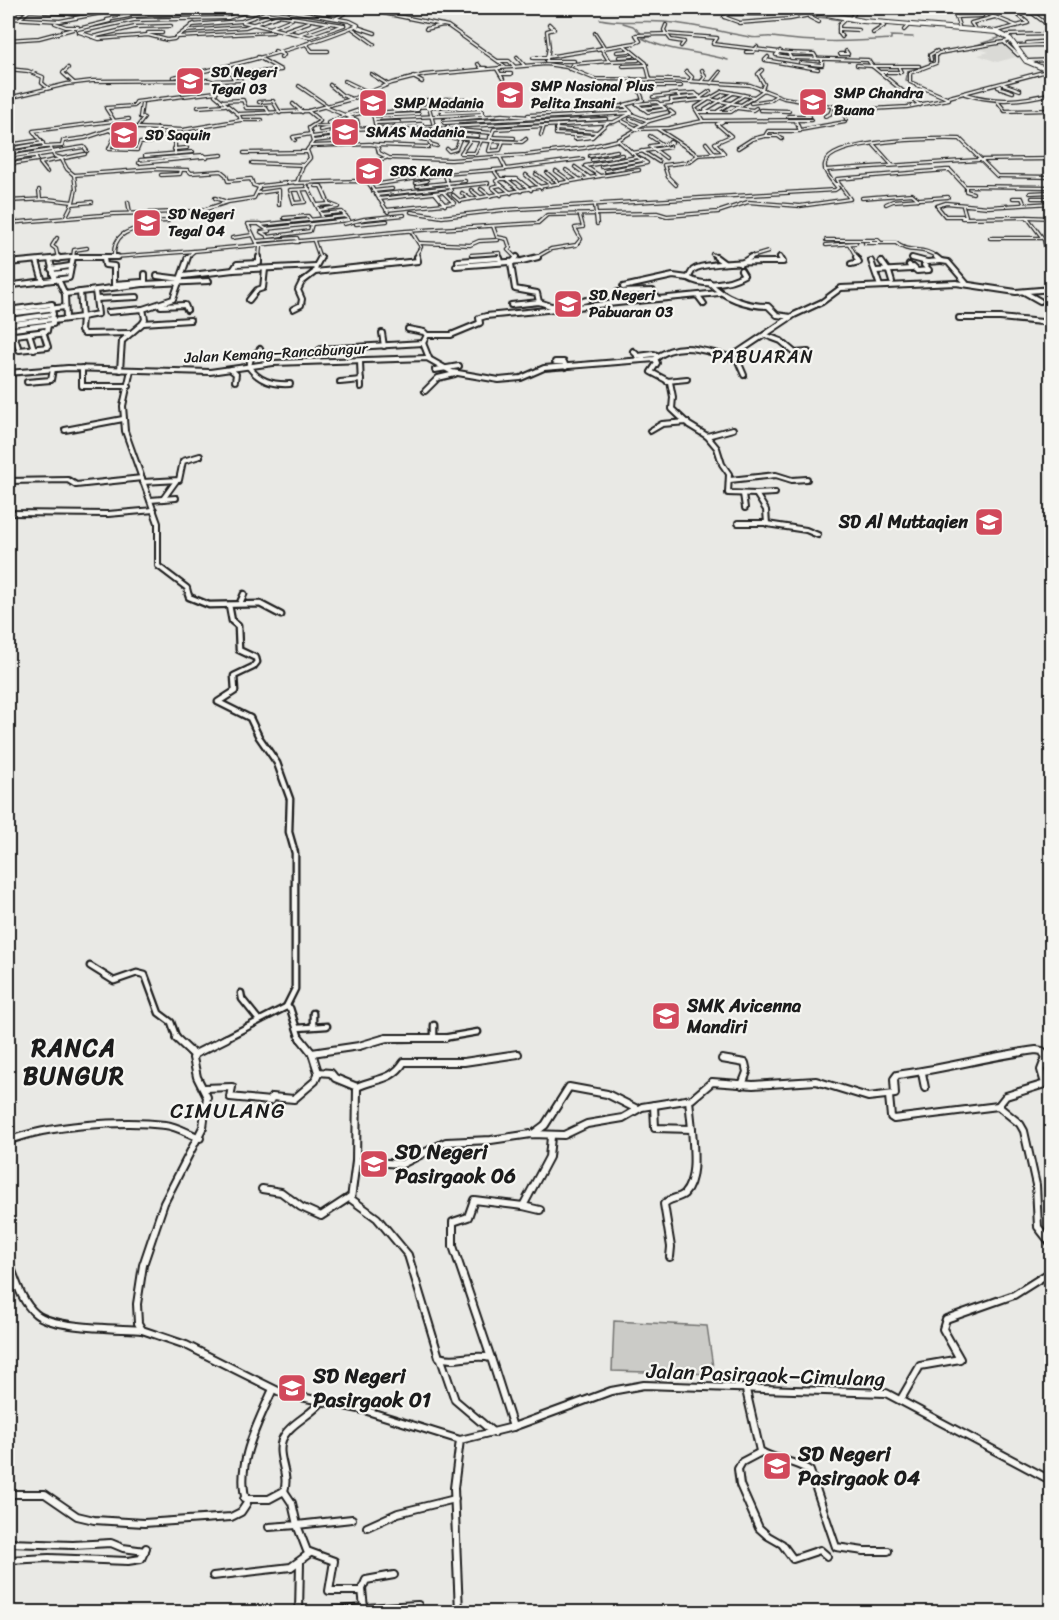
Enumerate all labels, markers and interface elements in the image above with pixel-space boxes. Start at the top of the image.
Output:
place label: SD Negeri Tegal 03 [210,59,278,102]
school or university icon: SD Negeri Tegal 03 [174,65,206,97]
place label: SMP Nasional Plus Pelita Insani [530,73,655,116]
school or university icon: SMP Nasional Plus Pelita Insani [494,79,526,111]
place label: SMP Chandra Buana [833,80,924,123]
school or university icon: SMP Chandra Buana [797,86,829,118]
school or university icon: SMP Madania [357,87,389,119]
place label: SMP Madania [393,90,484,116]
school or university icon: SMAS Madania [329,116,361,148]
school or university icon: SD Saquin [108,119,140,151]
place label: SMAS Madania [365,119,465,145]
place label: SD Saquin [144,122,211,148]
school or university icon: SDS Kana [353,155,385,187]
place label: SDS Kana [389,158,453,184]
place label: SD Negeri Tegal 04 [167,201,235,244]
school or university icon: SD Negeri Tegal 04 [131,207,163,239]
place label: SD Negeri Pabuaran 03 [588,282,674,325]
school or university icon: SD Negeri Pabuaran 03 [552,288,584,320]
street label: Jalan Kemang–Rancabungur [183,335,369,371]
district label: PABUARAN [712,341,814,373]
place label: SD Al Muttaqien [838,506,968,538]
school or university icon: SD Al Muttaqien [973,506,1005,538]
place label: SMK Avicenna Mandiri [686,990,802,1043]
school or university icon: SMK Avicenna Mandiri [650,1000,682,1032]
district label: RANCA BUNGUR [23,1027,125,1097]
district label: CIMULANG [170,1092,286,1130]
place label: SD Negeri Pasirgaok 06 [394,1133,516,1195]
school or university icon: SD Negeri Pasirgaok 06 [358,1148,390,1180]
street label: Jalan Pasirgaok–Cimulang [645,1352,886,1398]
place label: SD Negeri Pasirgaok 01 [312,1357,431,1419]
school or university icon: SD Negeri Pasirgaok 01 [276,1372,308,1404]
place label: SD Negeri Pasirgaok 04 [797,1435,920,1497]
school or university icon: SD Negeri Pasirgaok 04 [761,1450,793,1482]

